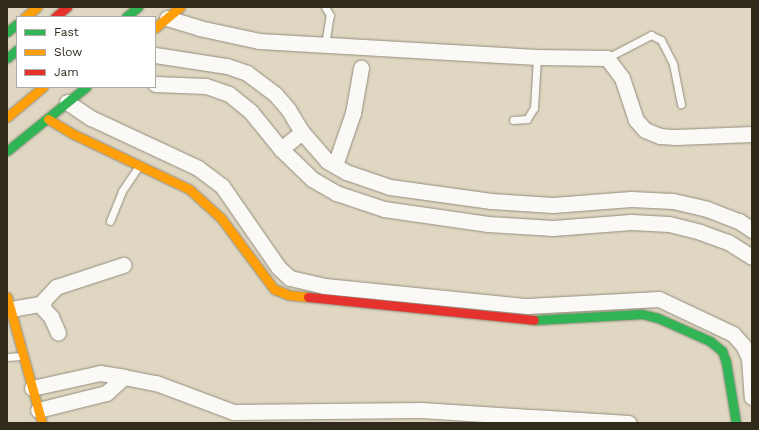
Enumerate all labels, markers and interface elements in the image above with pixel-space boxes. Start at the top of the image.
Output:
legend [16,16,156,88]
text: Fast [54,25,79,39]
text: Slow [54,45,82,59]
text: Jam [54,65,79,79]

